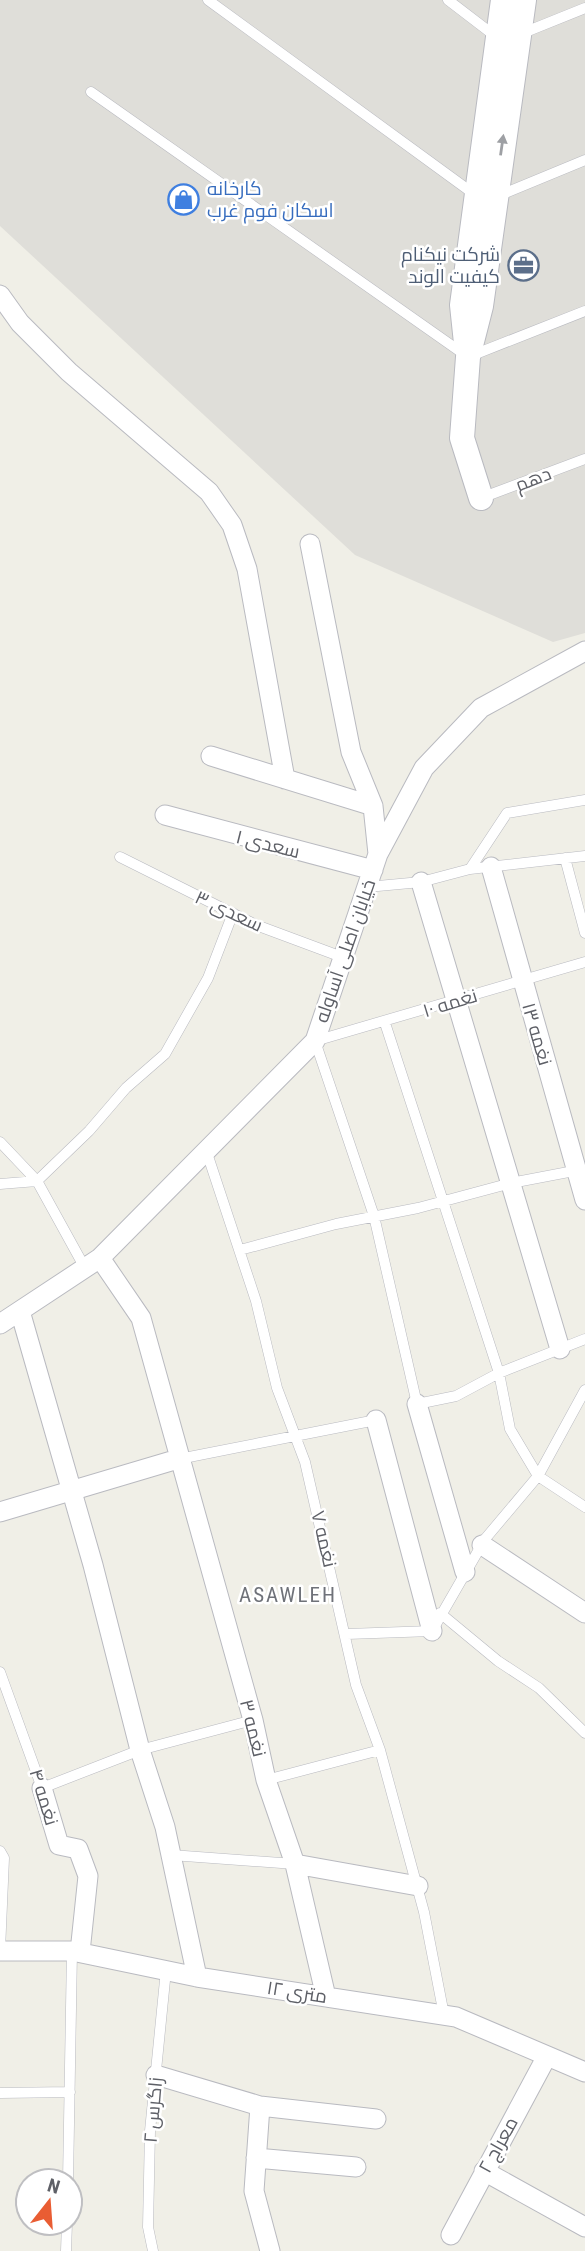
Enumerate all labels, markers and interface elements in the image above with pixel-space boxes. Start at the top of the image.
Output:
one-way arrow [497,134,508,156]
place label: کارخانه اسکان فوم غرب [207,177,334,224]
shop icon: کارخانه اسکان فوم غرب [167,182,201,216]
place label: شرکت نیکنام کیفیت الوند [401,243,500,288]
office icon: شرکت نیکنام کیفیت الوند [506,248,540,282]
street label: دهم [512,462,555,498]
street label: سعدی ۱ [234,825,302,863]
street label: خیابان اصلی آساوله [310,876,380,1026]
street label: سعدی ۳ [191,885,267,937]
street label: نغمه ۱۰ [420,984,480,1022]
street label: نغمه ۱۳ [517,1000,557,1068]
street label: نغمه ۷ [306,1509,342,1569]
district label: ASAWLEH [239,1583,337,1607]
street label: نغمه ۳ [235,1697,271,1759]
street label: نغمه ۴ [25,1766,63,1828]
street label: ۱۲ متری [265,1976,329,2008]
street label: زاگرس ۲ [139,2076,167,2144]
street label: معراج ۲ [473,2113,524,2178]
north arrow [14,2167,84,2237]
text: N [45,2174,63,2199]

